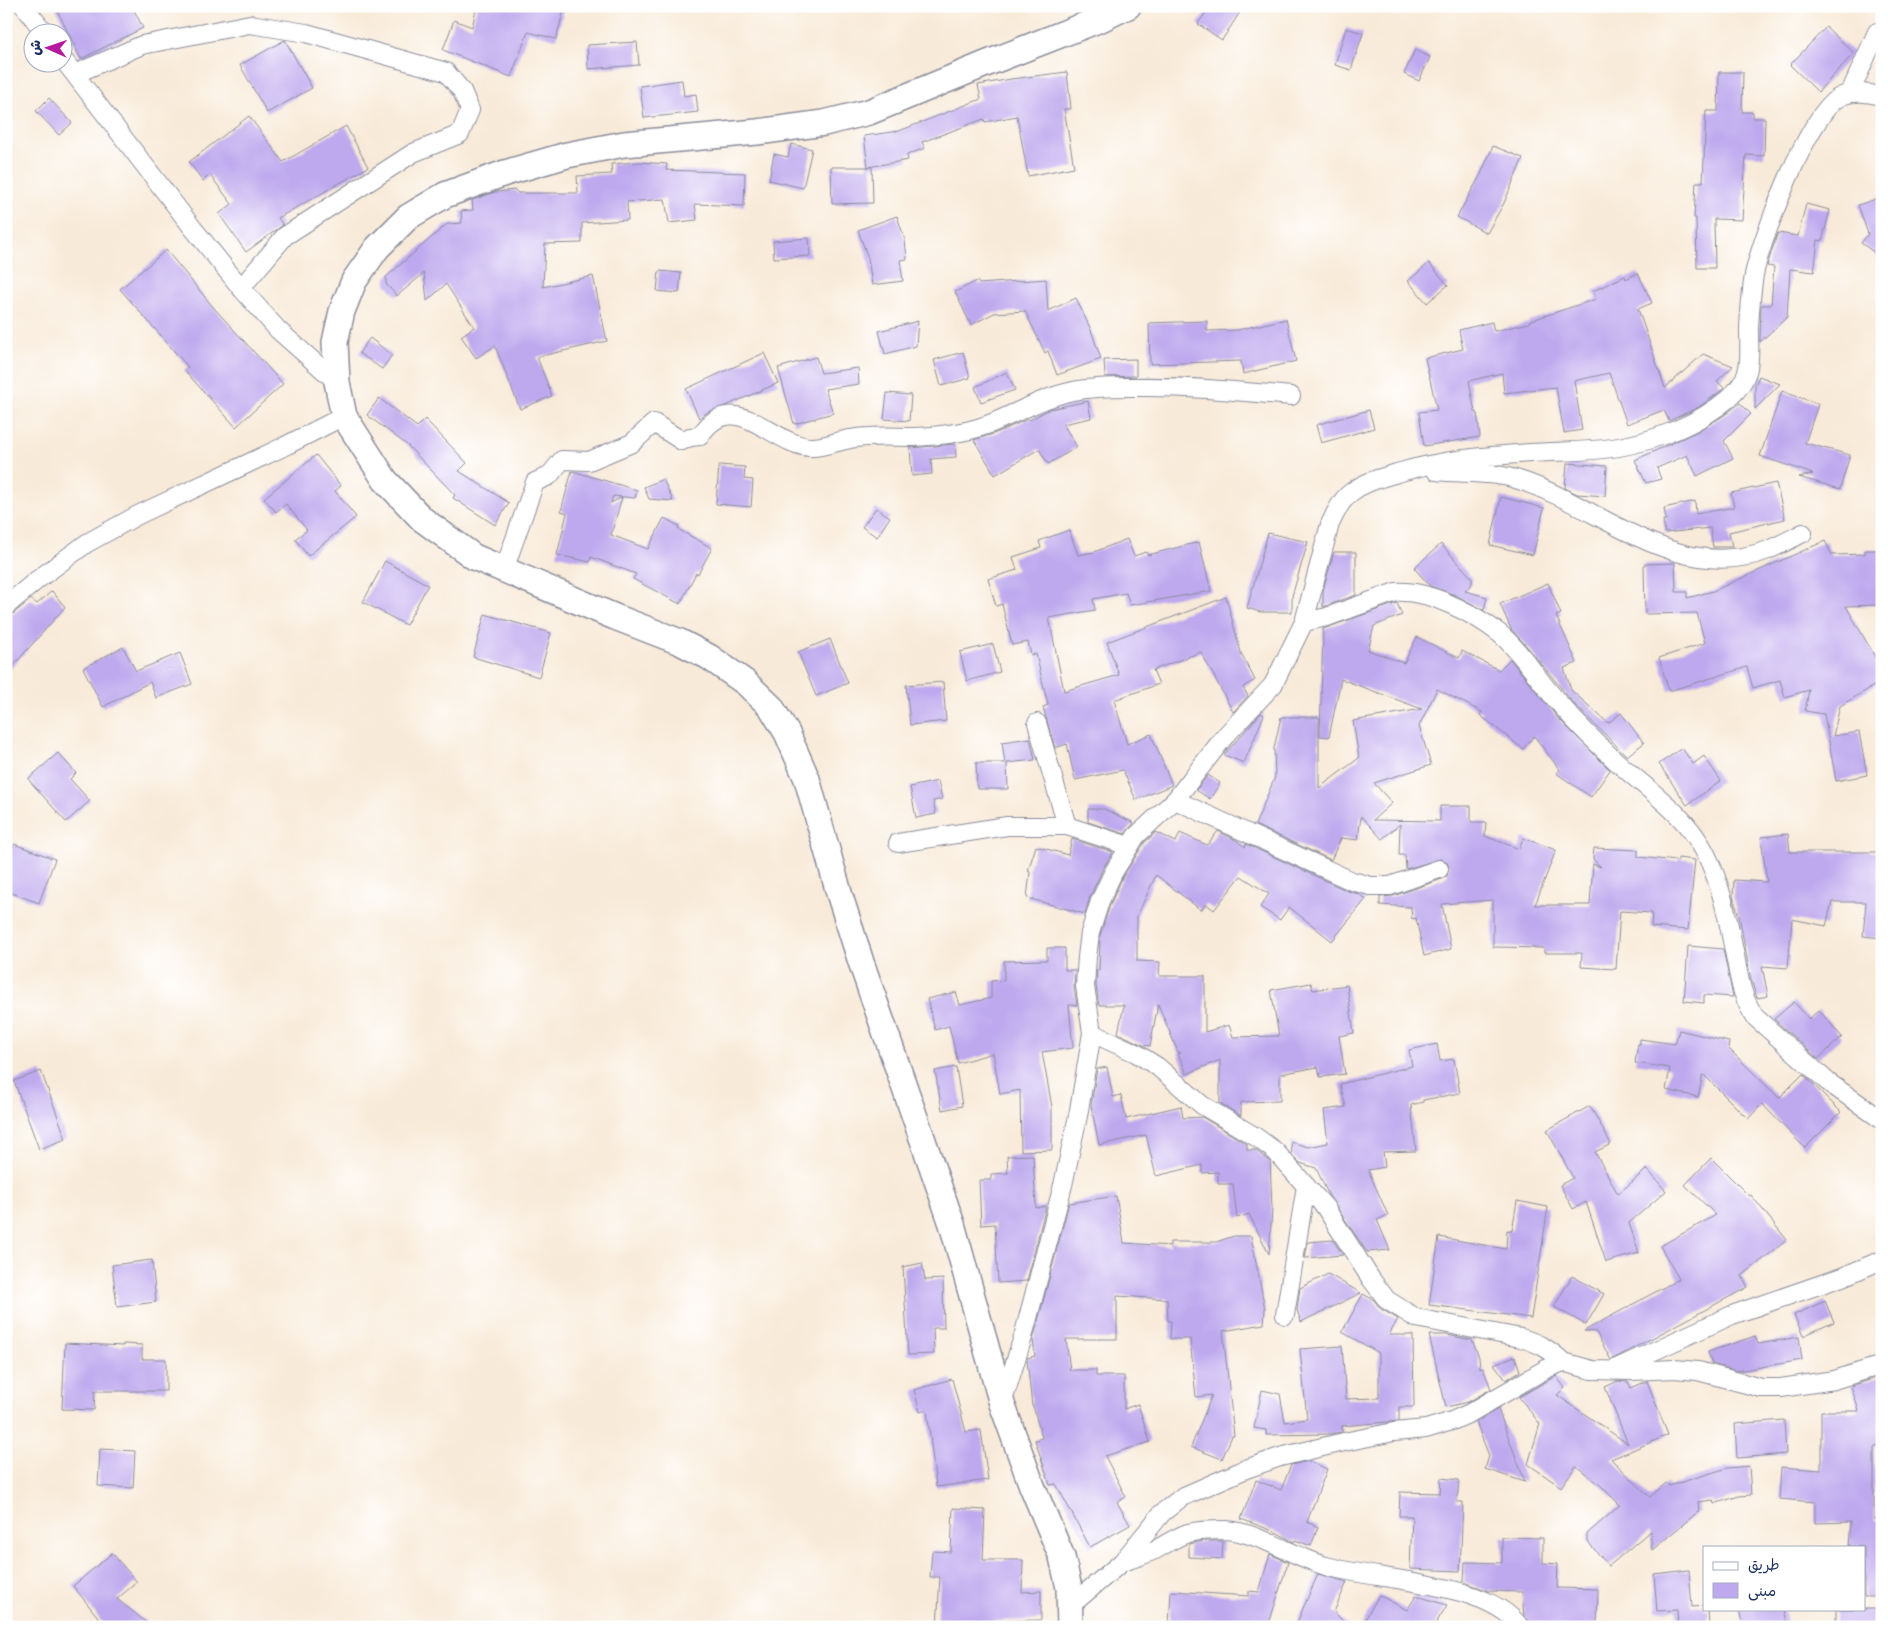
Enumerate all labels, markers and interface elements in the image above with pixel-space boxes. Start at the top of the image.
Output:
north arrow [22,22,72,72]
text: ش [26,40,47,56]
legend [1703,1546,1866,1610]
text: طريق [1748,1555,1780,1577]
text: مبنى [1748,1581,1776,1603]

